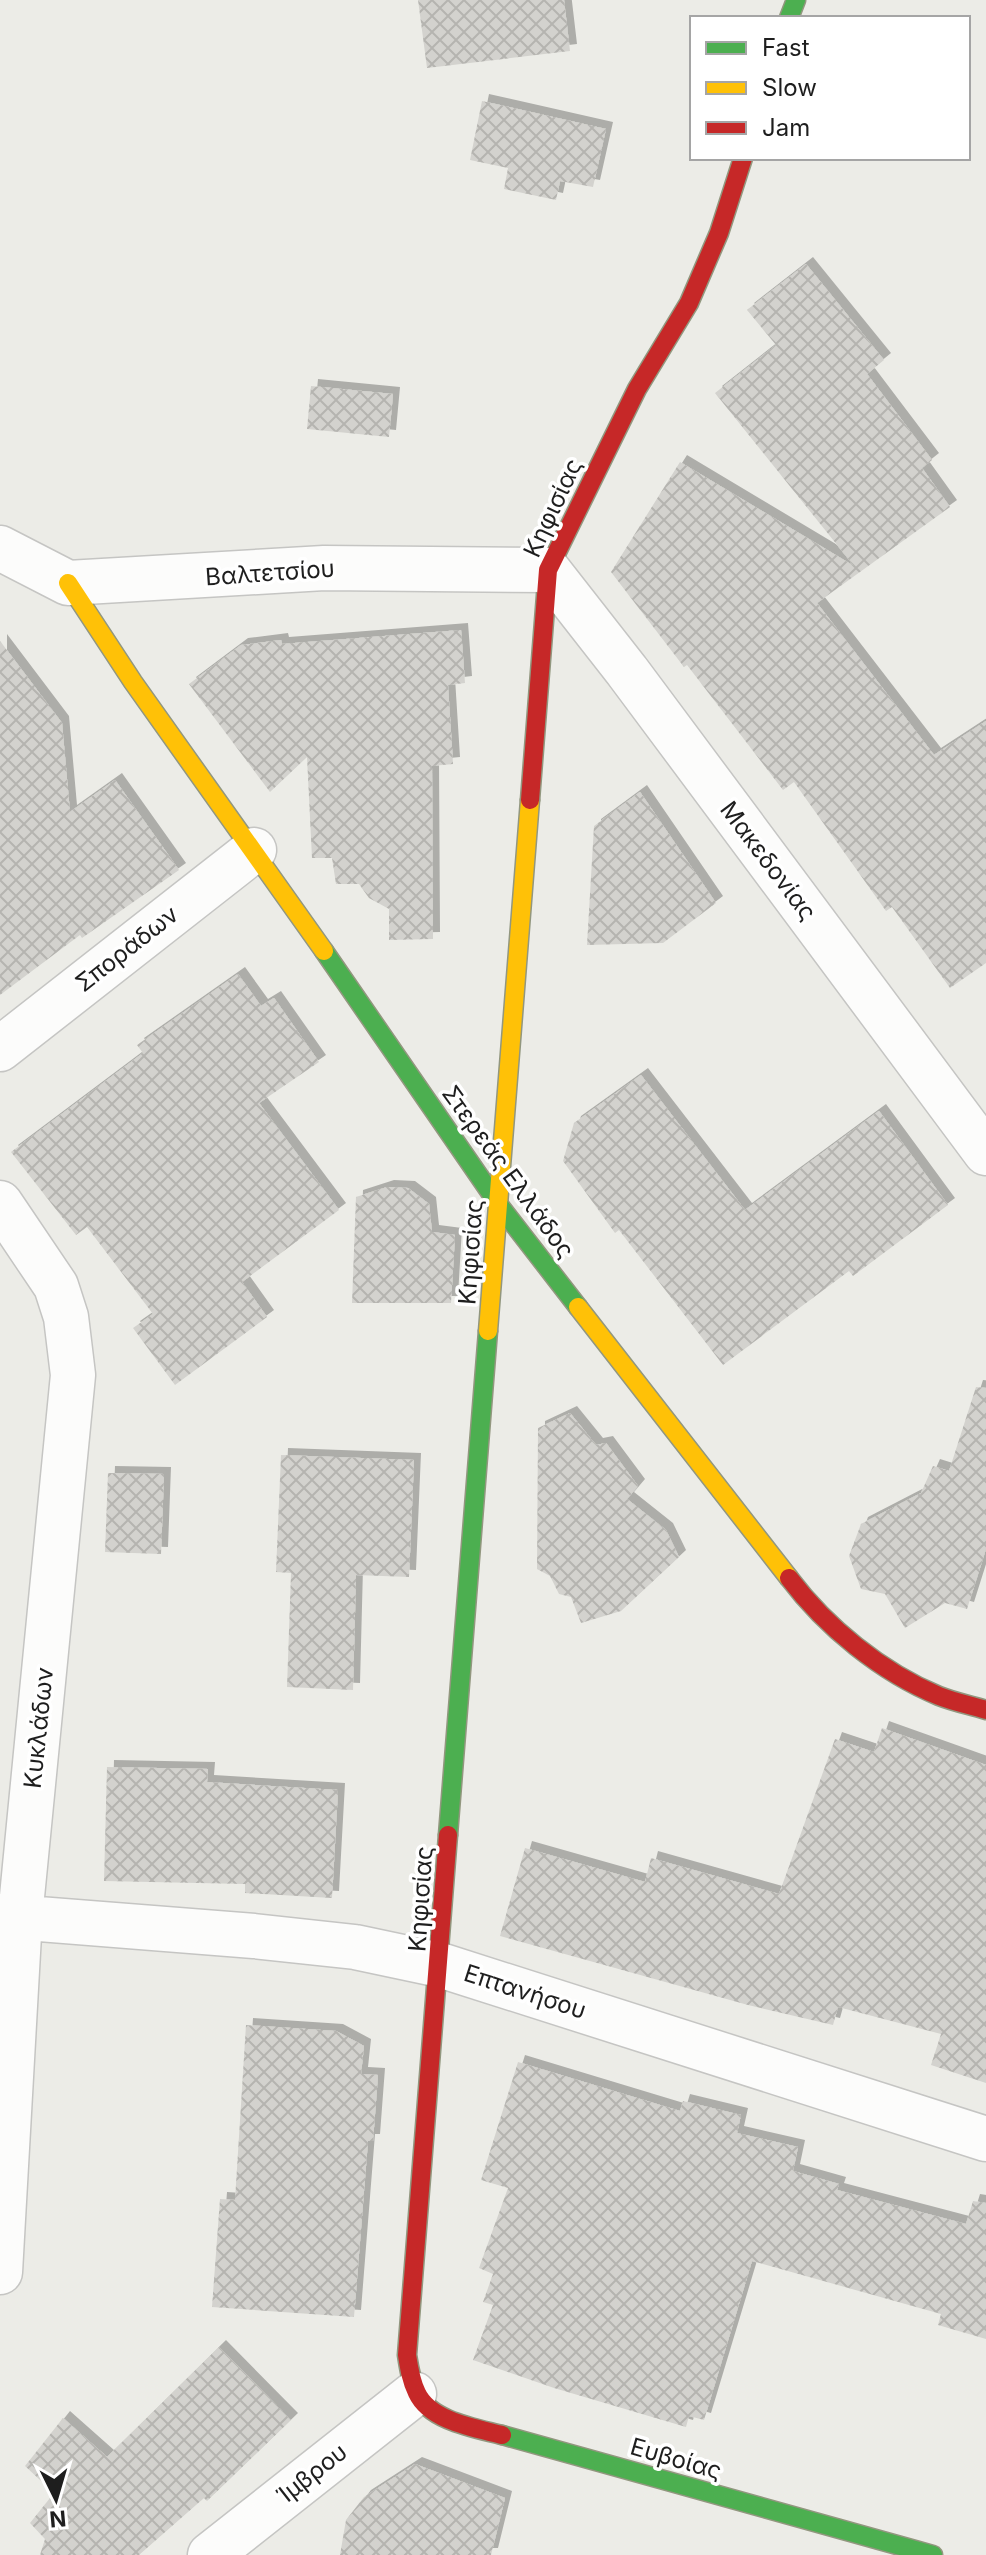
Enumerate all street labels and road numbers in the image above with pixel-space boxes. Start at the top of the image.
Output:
street label: Κηφισίας [517,454,588,562]
street label: Βαλτετσίου [204,554,336,591]
street label: Μακεδονίας [714,796,823,926]
street label: Σποράδων [70,899,184,998]
street label: Στερεάς Ελλάδος [436,1080,581,1264]
street label: Κηφισίας [452,1198,489,1306]
street label: Κυκλάδων [18,1666,59,1790]
street label: Κηφισίας [402,1845,439,1953]
street label: Επτανήσου [461,1958,590,2025]
street label: Ευβοίας [627,2432,725,2485]
street label: Ίμβρου [271,2437,353,2510]

